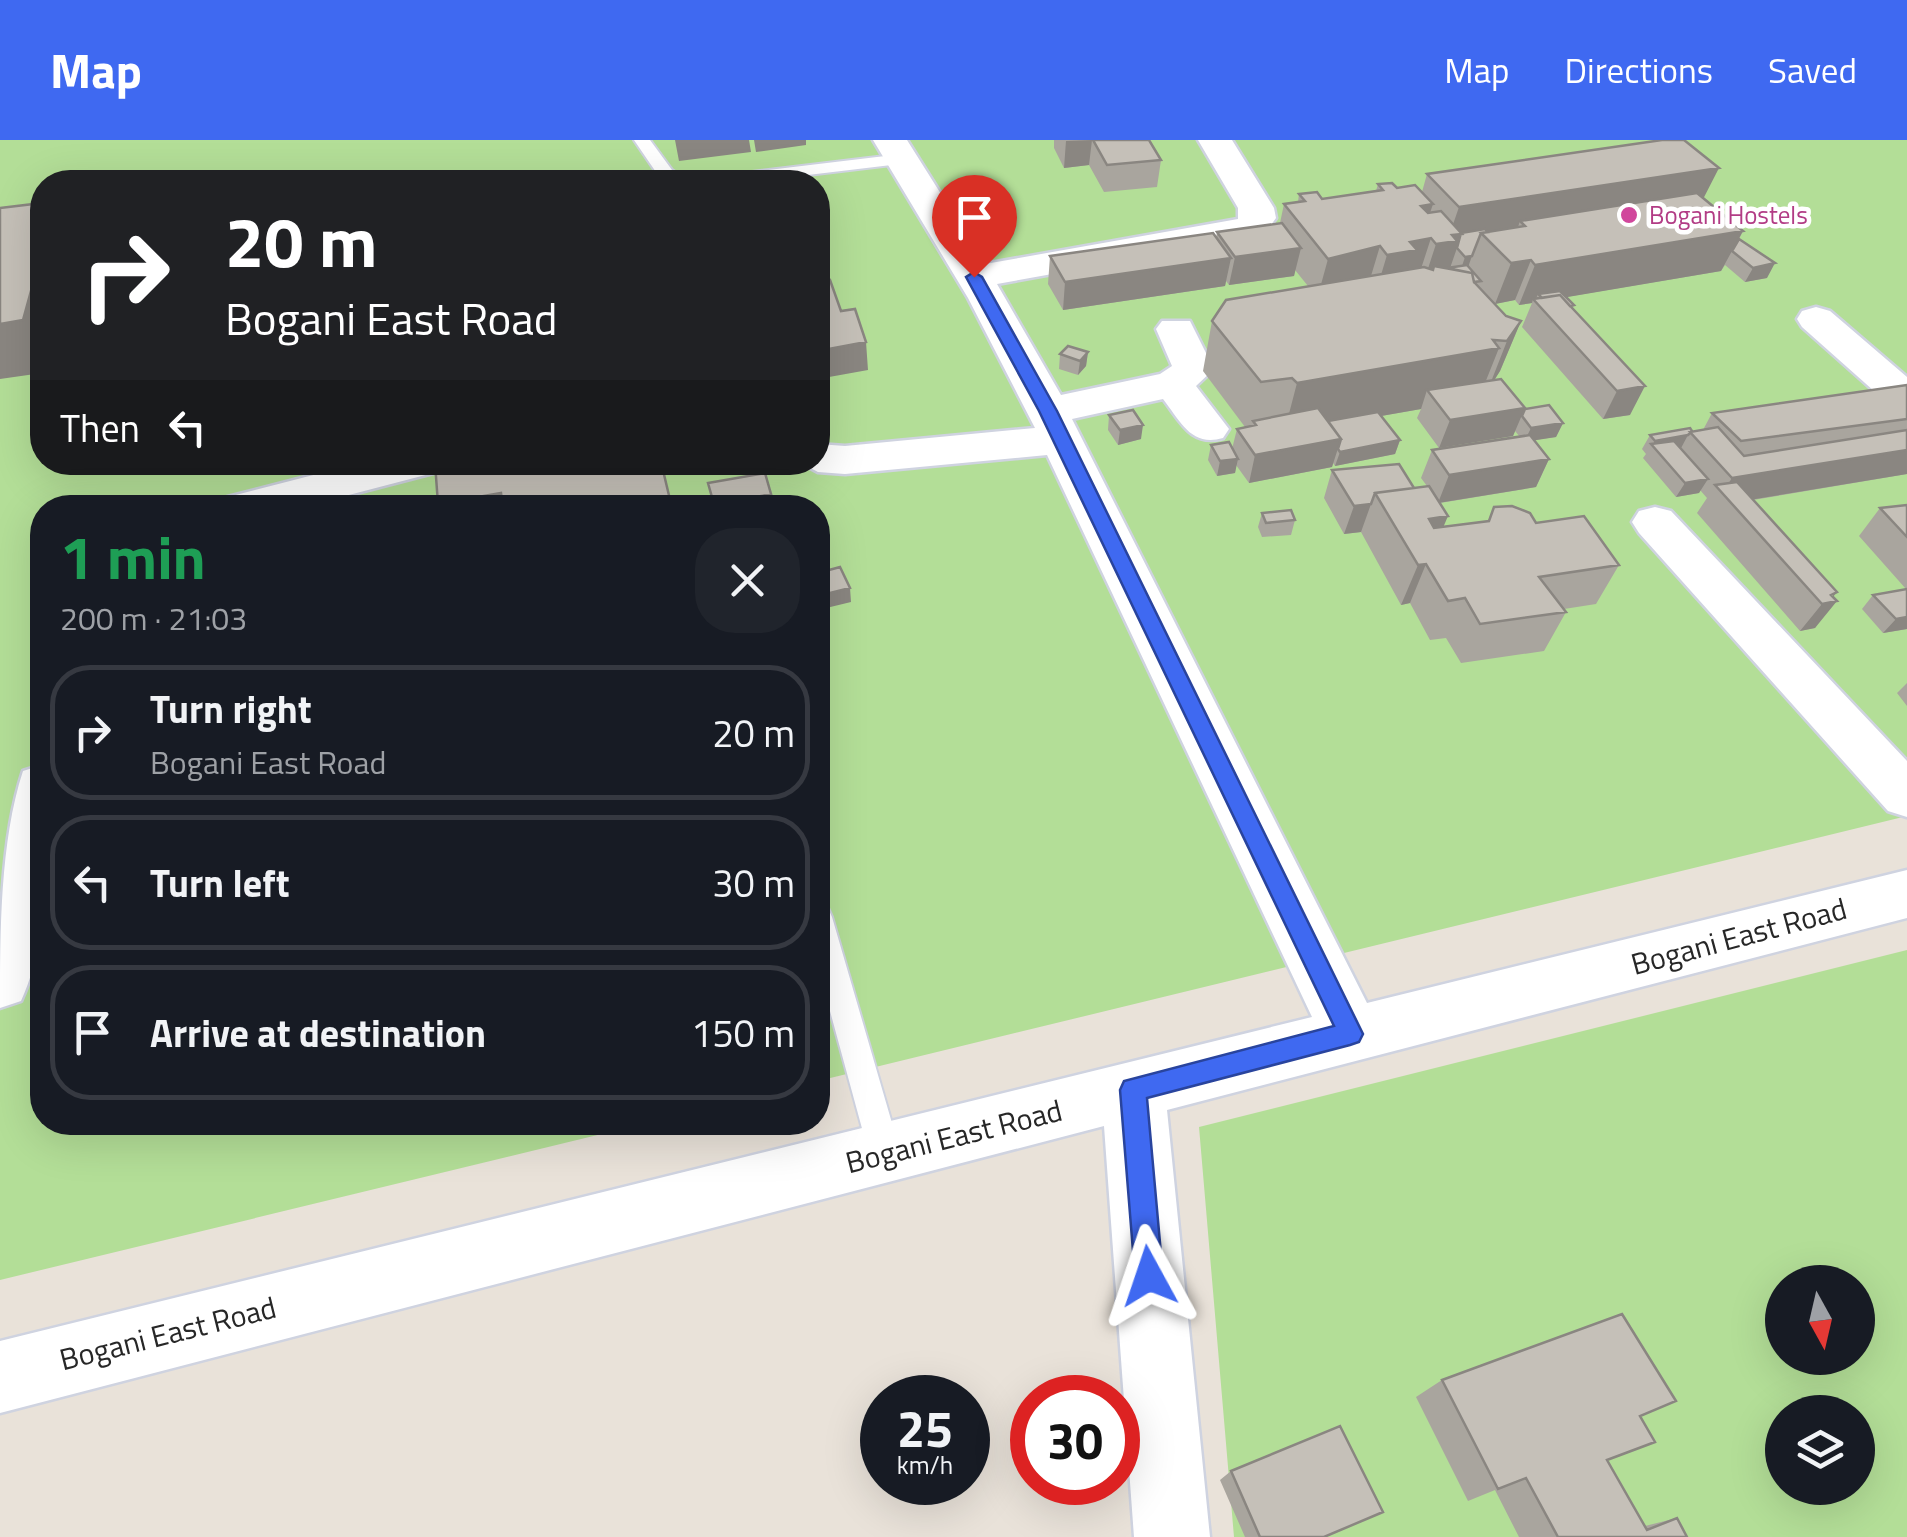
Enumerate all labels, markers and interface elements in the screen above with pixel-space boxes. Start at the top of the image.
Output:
text: Map [50,34,142,107]
text: Map [1444,43,1510,97]
text: Directions [1565,43,1713,97]
text: Saved [1768,43,1857,97]
pin [932,175,1017,278]
text: 20 m [225,188,378,294]
icon: arrive [947,190,1002,245]
place label: Bogani Hostels [1649,196,1808,234]
marker: Bogani Hostels [1618,204,1640,226]
icon: right [60,210,190,340]
text: Bogani East Road [225,284,558,352]
text: Then [60,399,140,457]
icon: left [160,400,215,455]
text: 1 min [60,511,206,602]
button: close [695,528,800,633]
text: 200 m · 21:03 [60,594,247,642]
text: Turn right [150,680,312,738]
text: 20 m [712,704,795,762]
icon: right [65,705,120,760]
text: Bogani East Road [150,738,386,786]
text: Turn left [150,854,290,912]
text: 30 m [712,854,795,912]
icon: left [65,855,120,910]
street label: Bogani East Road [1626,885,1852,987]
text: Arrive at destination [150,1004,486,1062]
text: 150 m [691,1004,795,1062]
icon: arrive [65,1005,120,1060]
street label: Bogani East Road [841,1087,1067,1185]
position arrow [1097,1224,1201,1328]
north arrow [1765,1265,1875,1375]
map controls [1765,1265,1875,1505]
street label: Bogani East Road [55,1284,281,1382]
speed limit sign: 30 [1010,1375,1140,1505]
text: 25 [897,1390,953,1466]
button: layers [1765,1395,1875,1505]
text: km/h [897,1446,953,1484]

